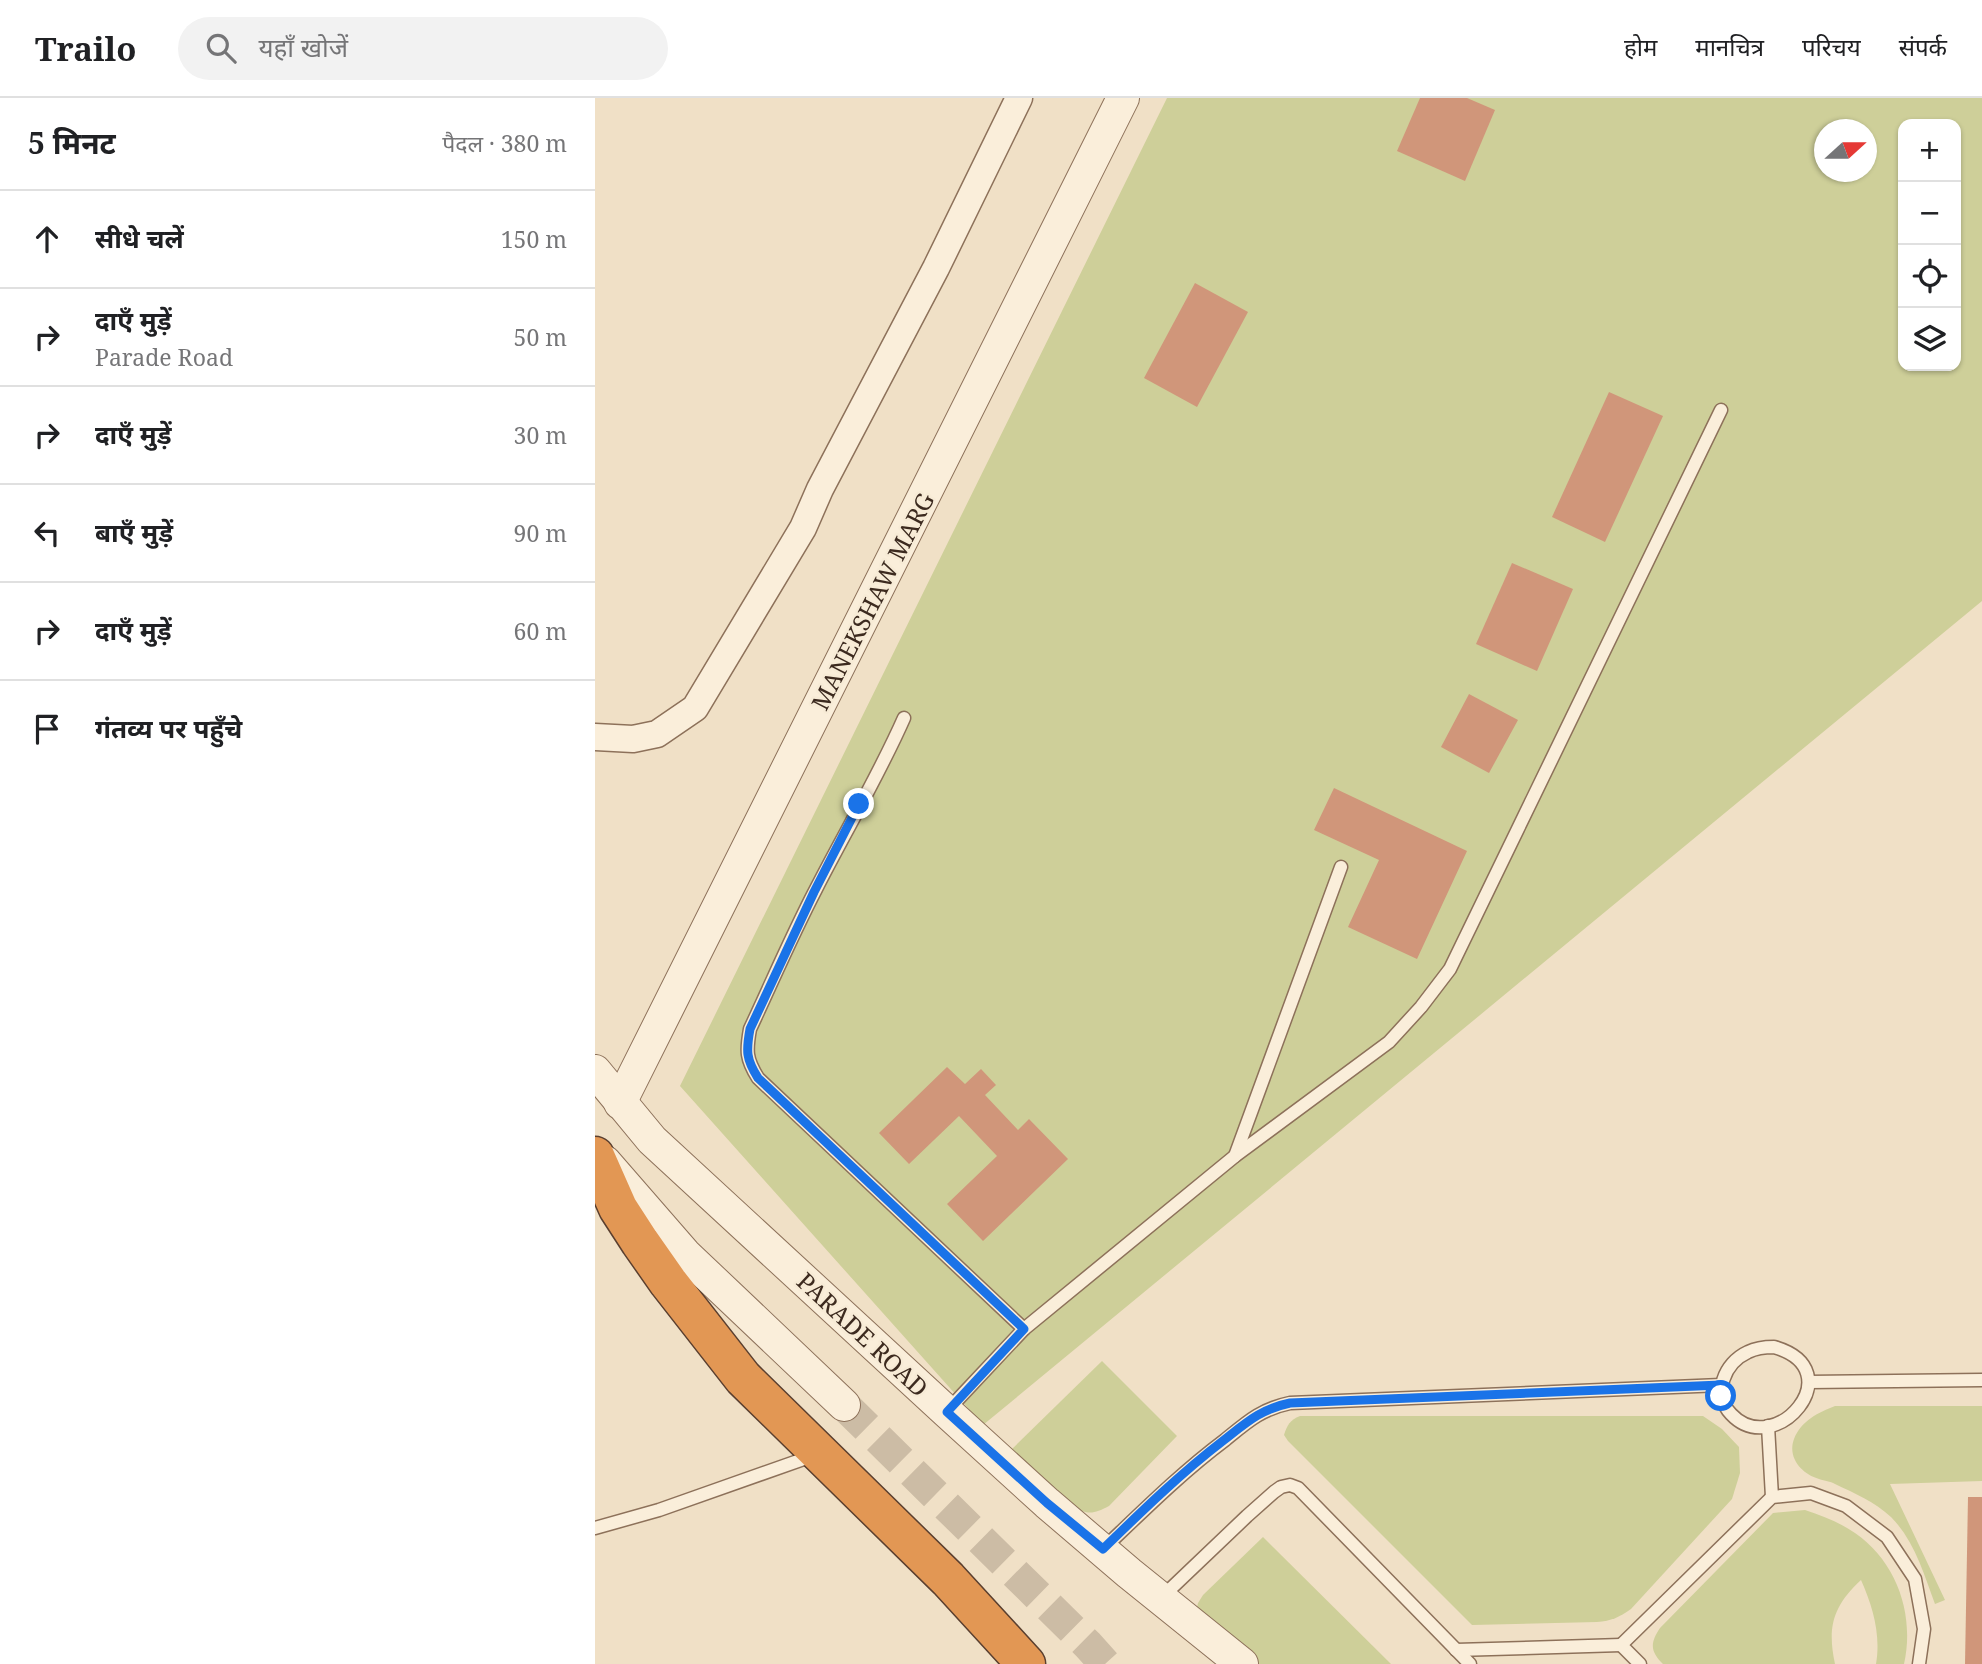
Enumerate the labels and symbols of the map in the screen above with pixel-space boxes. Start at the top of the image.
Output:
north arrow [1814,119,1877,182]
street label: MANEKSHAW MARG [803,487,941,715]
route end [843,788,874,819]
street label: PARADE ROAD [790,1264,936,1404]
route start [1705,1380,1736,1411]

